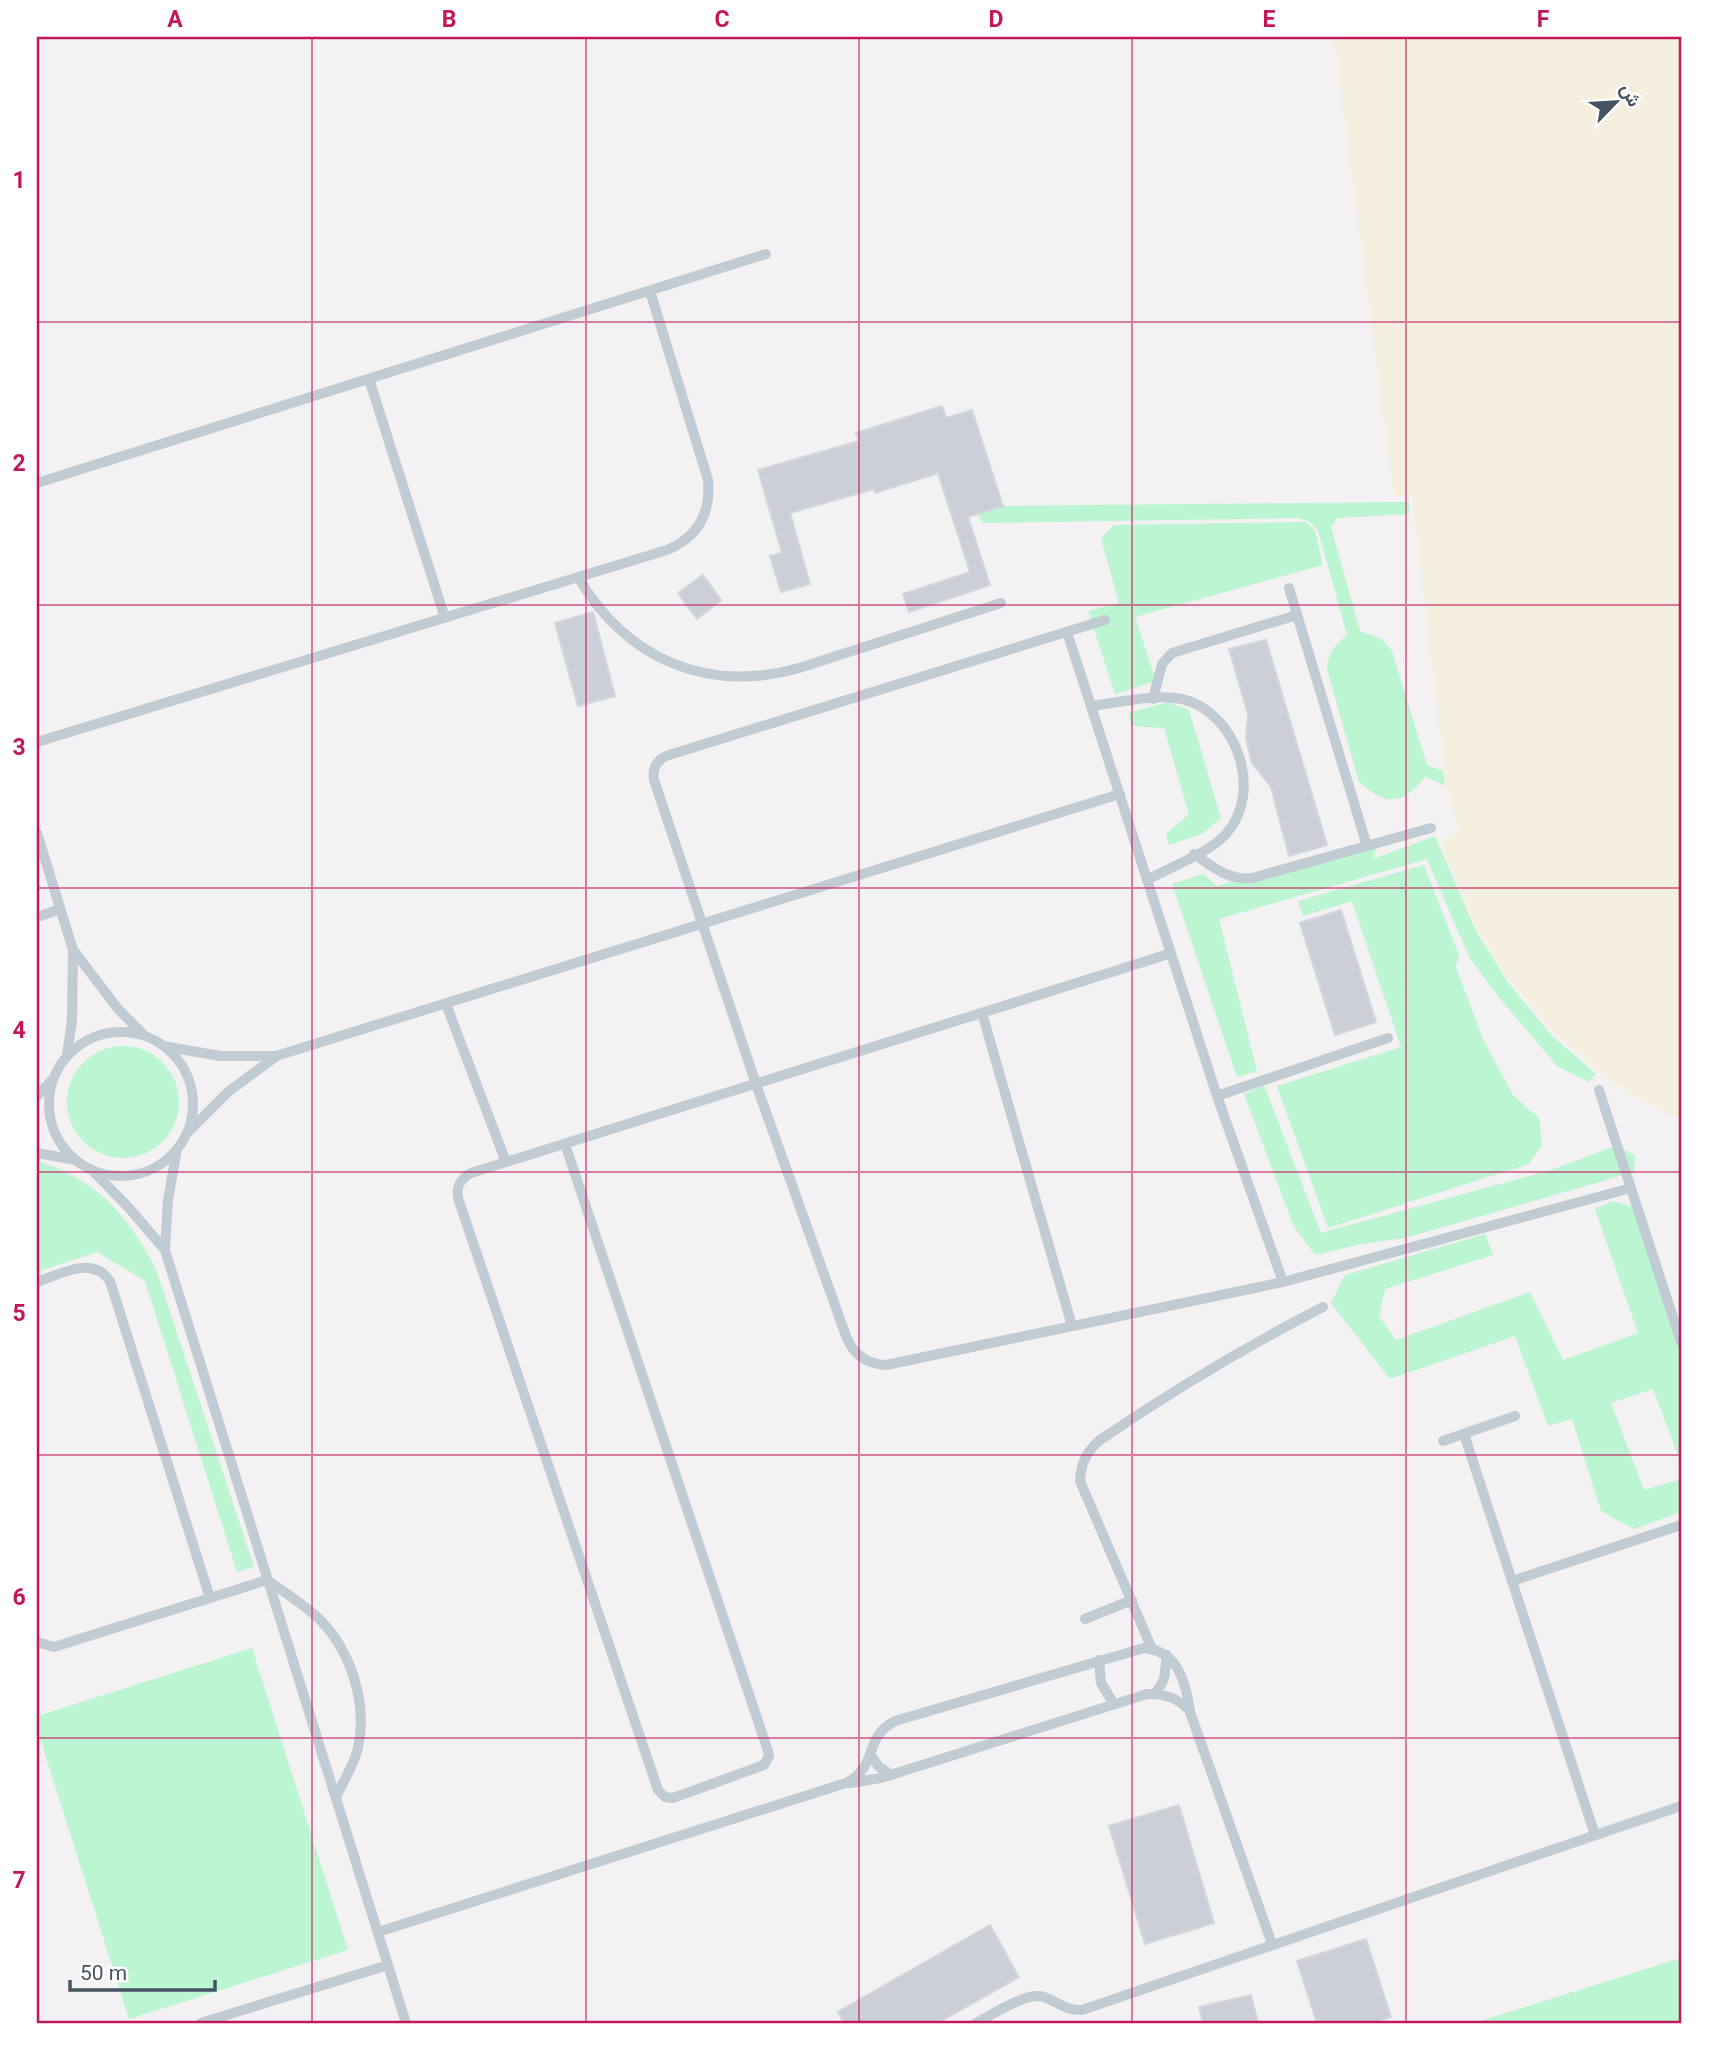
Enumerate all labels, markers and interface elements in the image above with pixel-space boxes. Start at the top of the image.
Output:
text: A [167,6,183,33]
text: B [442,6,456,33]
text: C [714,6,730,33]
text: D [989,6,1003,33]
text: E [1263,6,1276,33]
text: F [1537,6,1550,33]
north arrow [1582,66,1652,136]
text: ش [1616,80,1646,110]
text: 1 [12,167,26,194]
text: 2 [12,450,26,477]
text: 3 [12,734,26,761]
text: 4 [12,1017,26,1044]
text: 5 [12,1300,26,1327]
text: 6 [12,1584,26,1611]
text: 7 [12,1867,26,1894]
scale bar [70,1948,215,1992]
text: 50 m [80,1961,127,1985]

